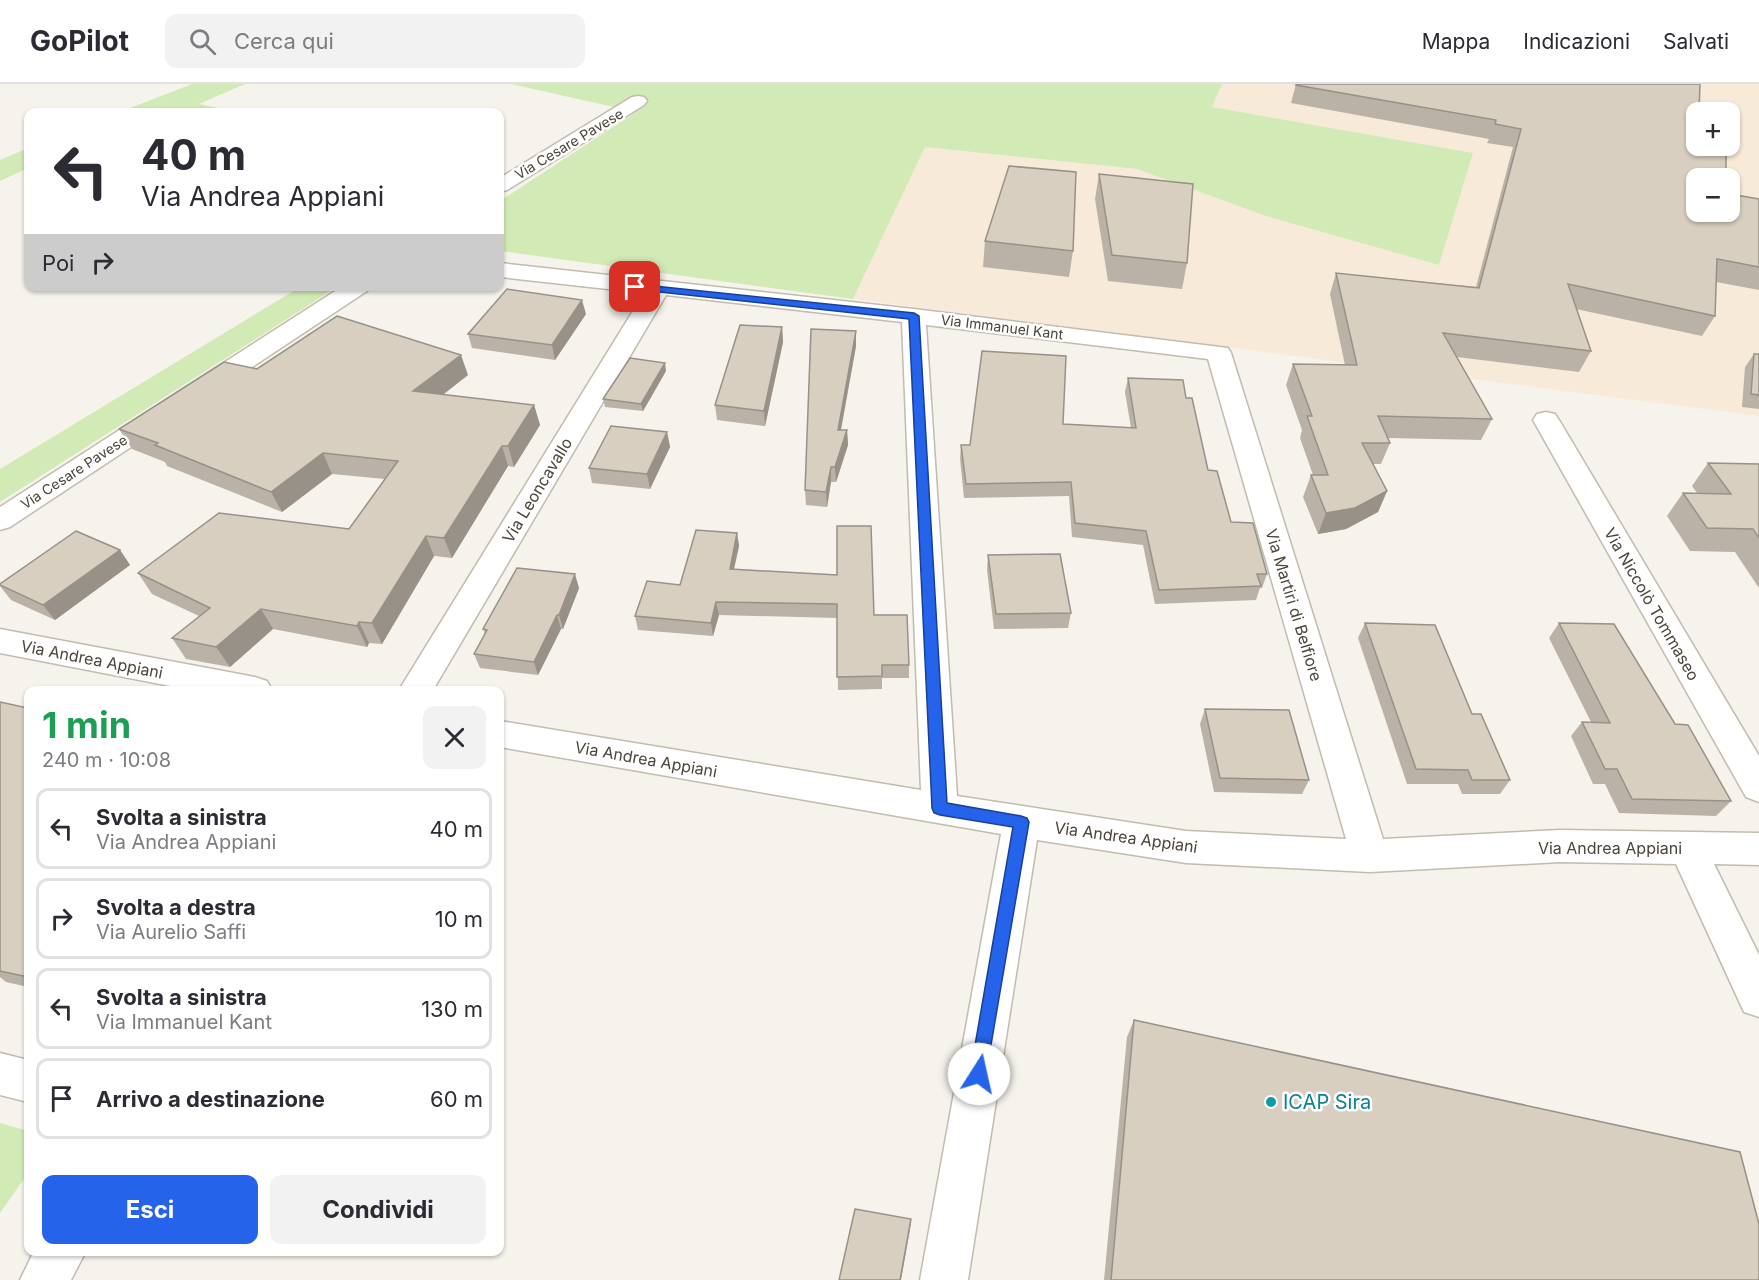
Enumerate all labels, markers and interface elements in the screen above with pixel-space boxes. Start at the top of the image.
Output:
search box [165,14,585,68]
text: GoPilot [30,24,129,58]
icon: search [186,25,219,58]
text: Cerca qui [234,28,334,54]
text: Mappa [1422,29,1490,54]
text: Indicazioni [1523,29,1630,54]
text: Salvati [1663,29,1729,54]
map controls [1686,102,1740,222]
button: + [1686,102,1740,156]
street label: Via Cesare Pavese [511,104,626,183]
text: 40 m [141,129,246,180]
icon: left [42,132,120,210]
button: − [1686,168,1740,222]
text: Via Andrea Appiani [141,180,384,213]
icon: right [86,246,119,279]
text: Poi [42,250,74,276]
pin [609,261,660,312]
icon: arrive [618,270,651,303]
street label: Via Immanuel Kant [940,311,1065,342]
street label: Via Cesare Pavese [17,431,130,512]
street label: Via Leoncavallo [498,434,576,546]
street label: Via Niccolò Tommaseo [1600,524,1704,684]
street label: Via Martiri di Belfiore [1261,526,1327,684]
street label: Via Andrea Appiani [19,635,165,683]
text: 1 min [42,703,131,747]
button: close [423,706,486,769]
street label: Via Andrea Appiani [573,737,719,781]
text: 240 m · 10:08 [42,748,171,772]
text: Svolta a sinistra [96,804,267,830]
icon: left [45,812,78,845]
text: 40 m [429,816,483,842]
street label: Via Andrea Appiani [1053,817,1199,857]
text: Via Andrea Appiani [96,830,276,854]
street label: Via Andrea Appiani [1538,838,1682,858]
text: Svolta a destra [96,894,256,920]
icon: right [45,902,78,935]
text: 10 m [435,906,483,932]
text: Via Aurelio Saffi [96,920,246,944]
text: Svolta a sinistra [96,984,267,1010]
icon: left [45,992,78,1025]
text: 130 m [421,996,483,1022]
text: Via Immanuel Kant [96,1010,272,1034]
position arrow [947,1042,1011,1106]
icon: arrive [45,1082,78,1115]
text: Arrivo a destinazione [96,1086,325,1112]
text: 60 m [430,1086,483,1112]
place label: ICAP Sira [1283,1090,1371,1114]
marker: ICAP Sira [1264,1095,1278,1109]
button: Esci [42,1175,258,1244]
button: Condividi [270,1175,486,1244]

